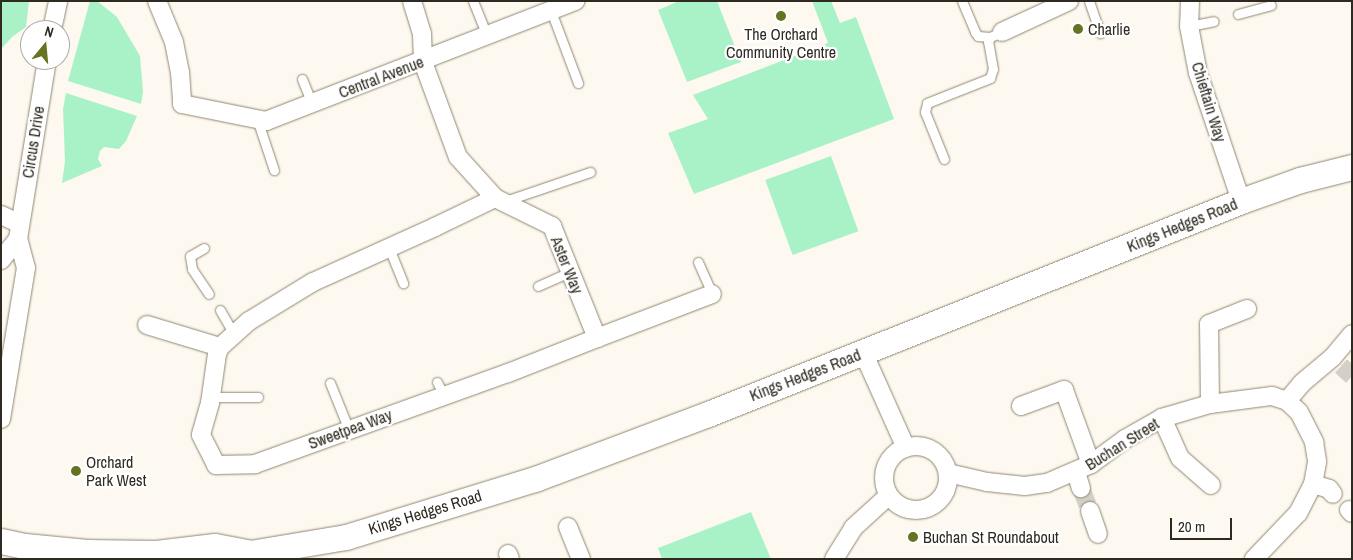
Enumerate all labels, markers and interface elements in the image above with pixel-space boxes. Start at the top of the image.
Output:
marker: The Orchard Community Centre [775,10,787,22]
place label: Charlie [1088,19,1130,39]
north arrow [20,20,70,70]
text: N [42,22,56,41]
marker: Charlie [1072,23,1084,35]
place label: The Orchard Community Centre [726,24,836,62]
street label: Central Avenue [335,52,427,102]
street label: Chieftain Way [1188,60,1230,144]
street label: Circus Drive [18,104,48,180]
street label: Kings Hedges Road [1124,194,1240,256]
street label: Aster Way [547,234,587,296]
street label: Kings Hedges Road [747,345,863,405]
street label: Sweetpea Way [305,405,395,453]
street label: Buchan Street [1082,414,1162,474]
place label: Orchard Park West [86,452,146,490]
marker: Orchard Park West [70,465,82,477]
street label: Kings Hedges Road [366,486,484,538]
scale bar [1173,508,1236,540]
text: 20 m [1178,516,1205,537]
place label: Buchan St Roundabout [923,527,1059,547]
marker: Buchan St Roundabout [907,531,919,543]

